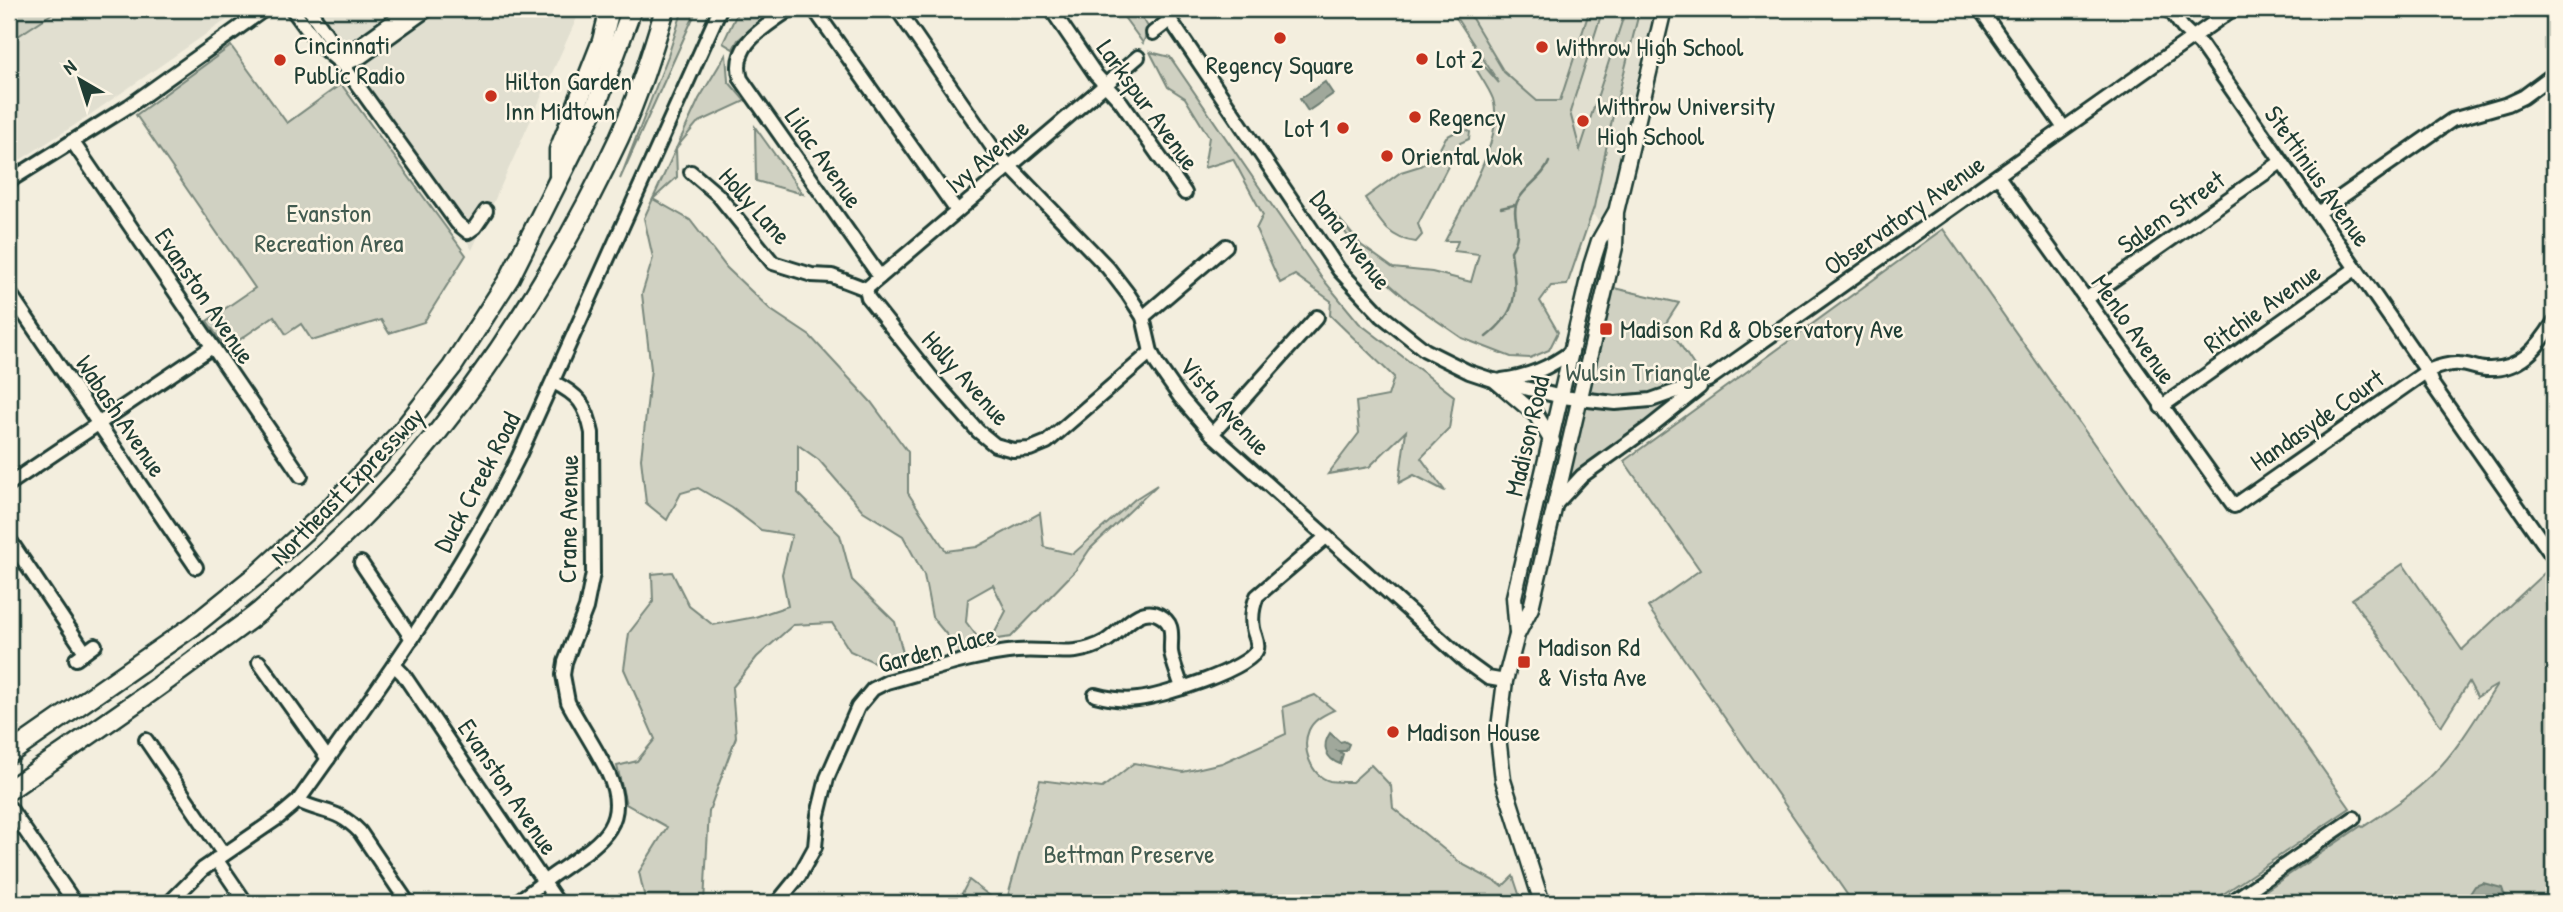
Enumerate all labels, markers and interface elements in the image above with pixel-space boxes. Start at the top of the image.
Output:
place label: Cincinnati Public Radio [294,27,405,92]
place label: Withrow High School [1556,29,1744,64]
marker: Regency Square [1272,30,1288,46]
street label: Larkspur Avenue [1089,32,1208,177]
marker: Withrow High School [1534,39,1550,55]
place label: Lot 2 [1436,41,1483,76]
north arrow [46,46,116,116]
place label: Regency Square [1206,47,1354,82]
marker: Lot 2 [1414,51,1430,67]
marker: Cincinnati Public Radio [272,52,288,68]
text: N [57,54,81,80]
place label: Hilton Garden Inn Midtown [505,63,632,128]
marker: Hilton Garden Inn Midtown [483,88,499,104]
place label: Withrow University High School [1597,88,1776,153]
street label: Stettinius Avenue [2257,98,2380,253]
place label: Regency [1429,99,1506,134]
street label: Lilac Avenue [777,101,872,215]
marker: Regency [1407,109,1423,125]
street label: Ivy Avenue [937,110,1036,201]
place label: Lot 1 [1284,110,1329,145]
marker: Withrow University High School [1575,113,1591,129]
marker: Lot 1 [1335,120,1351,136]
place label: Oriental Wok [1401,138,1523,173]
street label: Observatory Avenue [1816,146,1991,283]
marker: Oriental Wok [1379,148,1395,164]
street label: Holly Lane [711,159,799,252]
street label: Salem Street [2110,161,2232,261]
street label: Dana Avenue [1302,183,1400,297]
park label: Evanston Recreation Area [254,195,404,260]
street label: Evanston Avenue [147,221,264,371]
street label: Ritchie Avenue [2196,254,2327,361]
street label: Menlo Avenue [2084,267,2185,391]
place label: Madison Rd & Observatory Ave [1620,311,1904,346]
marker: Madison Rd & Observatory Ave [1598,321,1614,337]
street label: Holly Avenue [914,323,1018,433]
street label: Wabash Avenue [68,348,175,484]
street label: Vista Avenue [1172,349,1279,463]
park label: Wulsin Triangle [1565,354,1711,389]
street label: Handasyde Court [2243,360,2392,479]
street label: Madison Road [1496,372,1557,499]
street label: Northeast Expressway [262,399,431,572]
street label: Duck Creek Road [425,406,528,558]
street label: Crane Avenue [549,454,586,584]
street label: Garden Place [874,616,1000,681]
place label: Madison Rd & Vista Ave [1538,629,1647,694]
marker: Madison Rd & Vista Ave [1516,654,1532,670]
street label: Evanston Avenue [450,712,567,862]
place label: Madison House [1407,714,1540,749]
marker: Madison House [1385,724,1401,740]
park label: Bettman Preserve [1043,836,1215,871]

